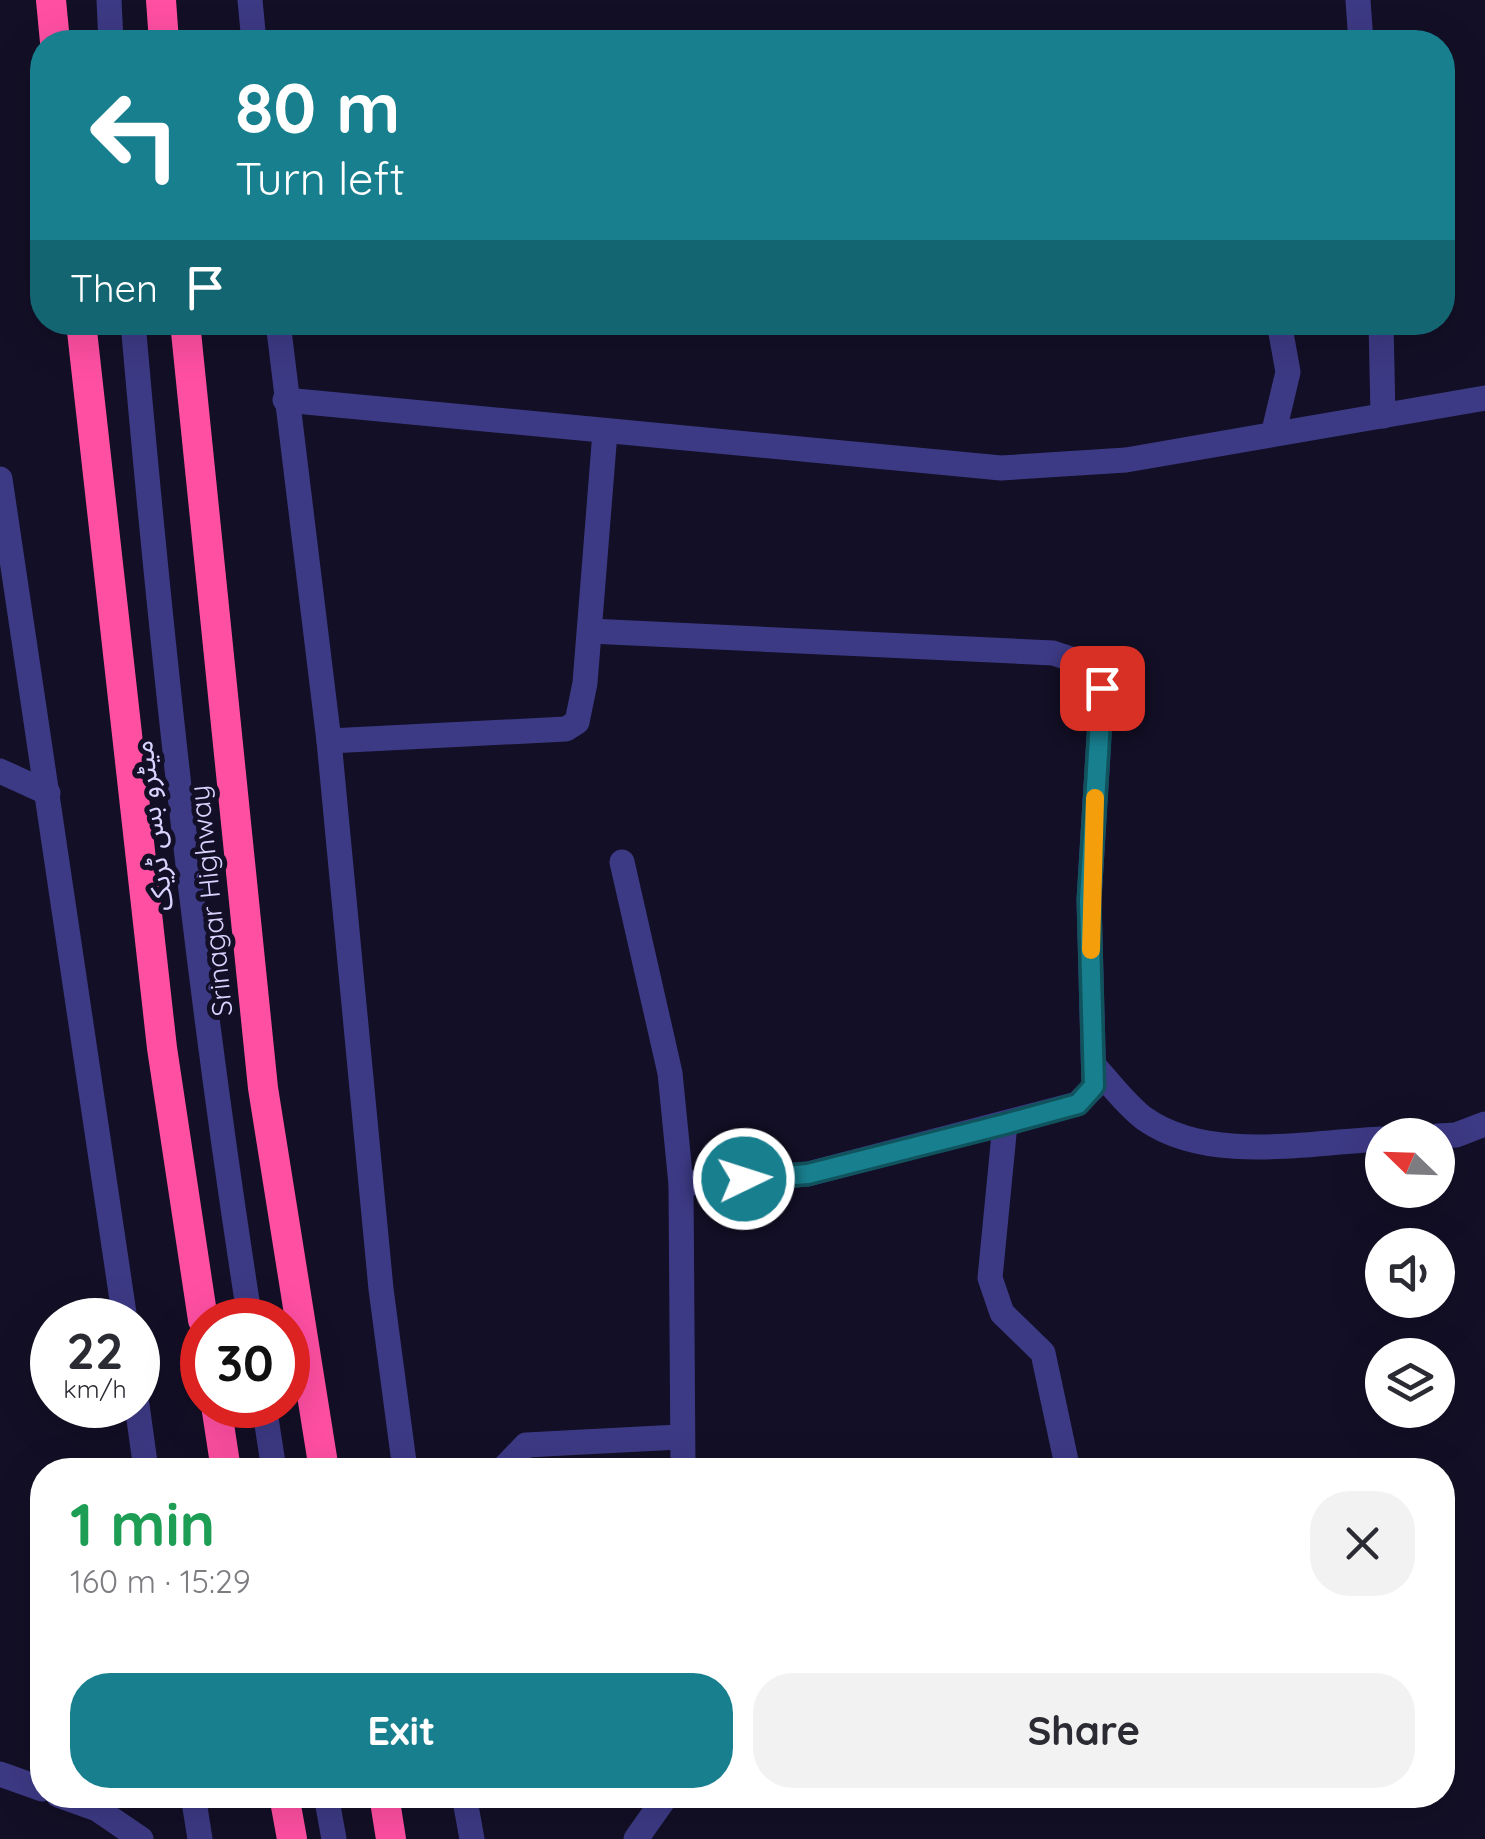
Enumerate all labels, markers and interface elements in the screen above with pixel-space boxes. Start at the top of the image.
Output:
text: 80 m [235,63,400,151]
icon: left [70,70,200,200]
text: Turn left [235,150,405,206]
icon: arrive [178,260,233,315]
text: Then [70,264,158,312]
pin [1060,646,1145,731]
icon: arrive [1075,661,1130,716]
street label: میٹرو بس ٹریک [124,739,180,913]
street label: Srinagar Highway [180,784,240,1018]
north arrow [1365,1118,1455,1208]
map controls [1365,1118,1455,1428]
position arrow [692,1127,796,1231]
button: sound [1365,1228,1455,1318]
speed limit sign: 30 [180,1298,310,1428]
text: 22 [67,1319,123,1382]
button: layers [1365,1338,1455,1428]
text: km/h [63,1373,127,1404]
text: 1 min [70,1486,215,1561]
button: close [1310,1491,1415,1596]
text: 160 m · 15:29 [70,1561,251,1601]
button: Exit [70,1673,733,1788]
button: Share [753,1673,1415,1788]

